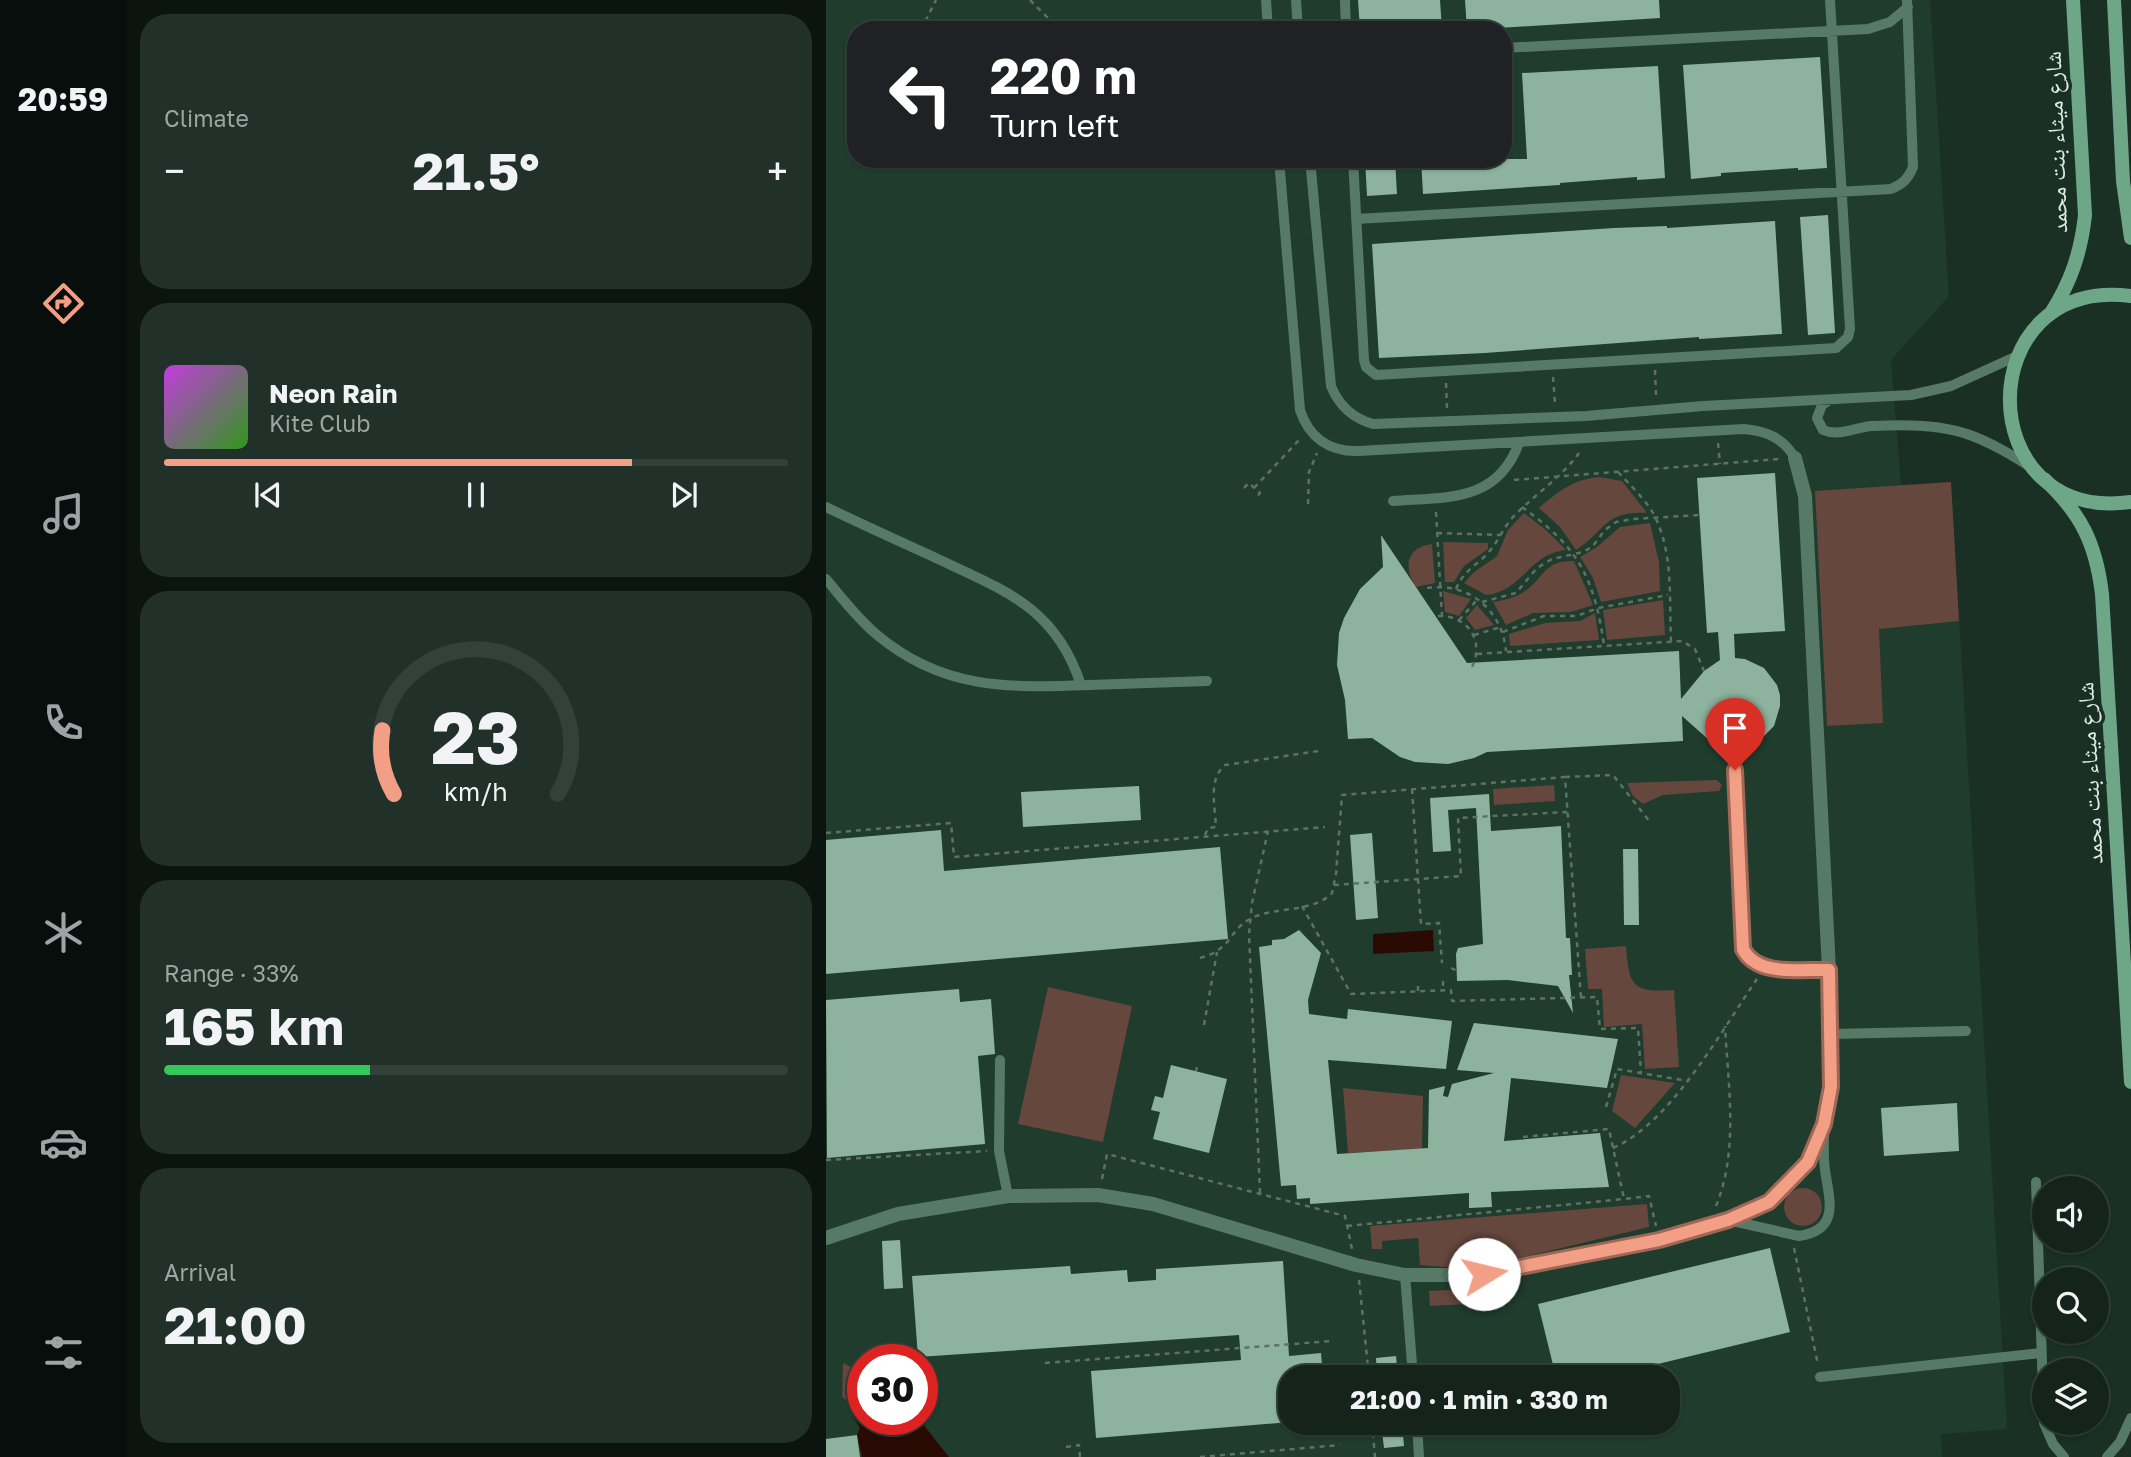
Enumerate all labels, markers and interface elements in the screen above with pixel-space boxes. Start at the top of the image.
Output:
text: 220 m [990,46,1137,105]
icon: left [875,49,966,140]
street label: شارع ميثاء بنت محمد [2038,51,2074,233]
text: 20:59 [18,80,108,118]
text: Climate [164,104,249,132]
text: Turn left [990,106,1119,144]
text: 21.5° [412,139,540,201]
text: − [164,148,185,193]
text: + [767,148,788,193]
icon: directions [39,279,88,328]
text: Neon Rain [269,378,398,409]
text: Kite Club [269,409,370,437]
icon: previous [249,476,287,514]
icon: pause [457,476,495,514]
icon: next [665,476,703,514]
icon: music [39,489,88,538]
street label: شارع ميثاء بنت محمد [2070,681,2110,865]
text: 23 [432,694,520,781]
icon: phone [39,698,88,747]
pin [1705,698,1765,770]
icon: arrive [1716,709,1754,747]
text: km/h [444,776,508,807]
icon: climate [39,908,88,957]
text: Range · 33% [164,959,299,987]
text: 165 km [164,994,344,1056]
icon: car [39,1118,88,1167]
map controls [2032,1176,2109,1435]
button: sound [2032,1176,2109,1253]
position arrow [1447,1237,1521,1311]
text: Arrival [164,1258,236,1286]
button: search [2032,1267,2109,1344]
text: 21:00 [164,1293,307,1355]
icon: filters [39,1328,88,1377]
speed limit sign: 30 [847,1344,938,1435]
button: layers [2032,1358,2109,1435]
text: 21:00 · 1 min · 330 m [1350,1384,1608,1415]

